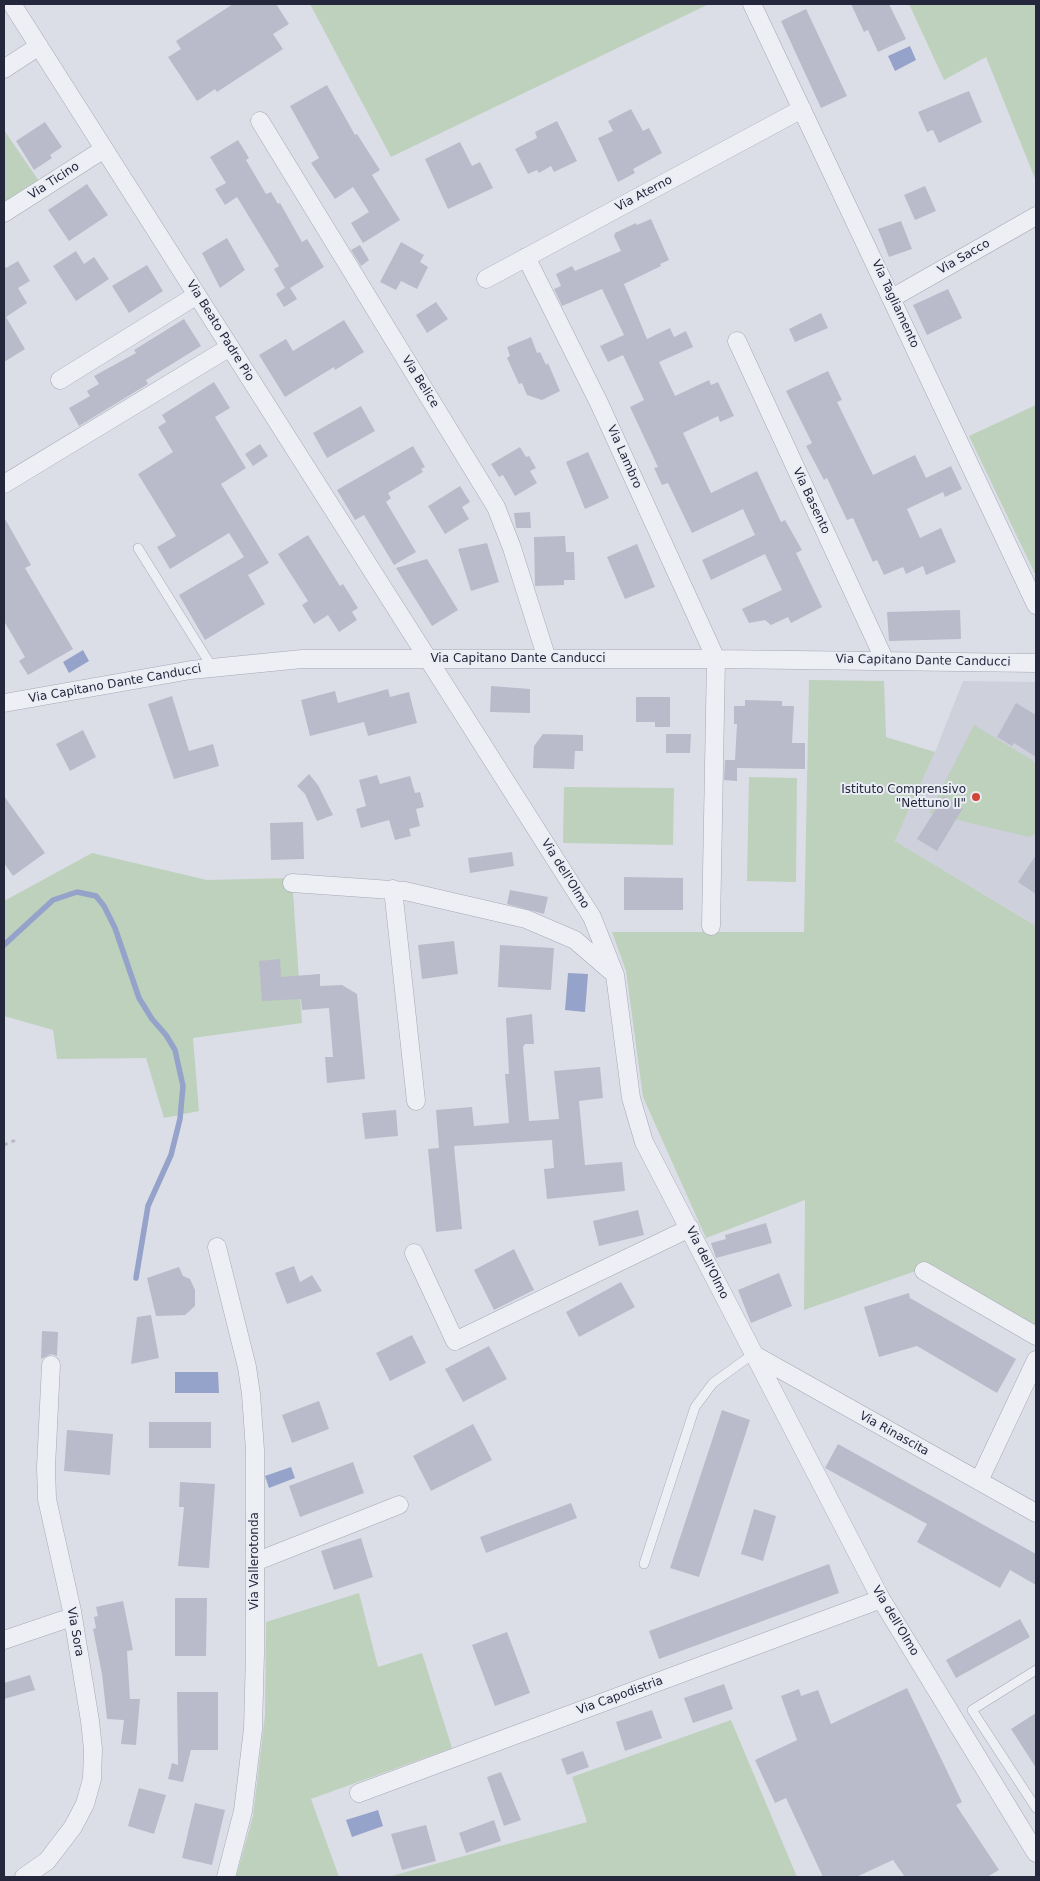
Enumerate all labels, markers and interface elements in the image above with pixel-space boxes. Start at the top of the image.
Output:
street label: Via Ticino [26,159,82,203]
street label: Via Aterno [613,173,675,215]
street label: Via Sacco [935,236,993,278]
street label: Via Tagliamento [868,258,922,350]
street label: Via Beato Padre Pio [183,278,257,384]
street label: Via Belice [398,353,442,411]
street label: Via Lambro [604,423,644,491]
street label: Via Basento [789,466,833,536]
street label: Via Capitano Dante Canducci [430,652,606,666]
street label: Via Capitano Dante Canducci [835,652,1011,670]
street label: Via Capitano Dante Canducci [28,662,202,706]
place label: Istituto Comprensivo "Nettuno II" [841,783,966,811]
marker: Istituto Comprensivo "Nettuno II" [970,791,982,803]
street label: Via dell'Olmo [538,837,592,911]
street label: Via dell'Olmo [683,1224,731,1302]
street label: Via Rinascita [857,1409,931,1459]
street label: Via Vallerotonda [248,1512,262,1610]
street label: Via dell'Olmo [868,1583,922,1659]
street label: Via Sora [64,1606,86,1658]
street label: Via Capodistria [575,1674,665,1718]

